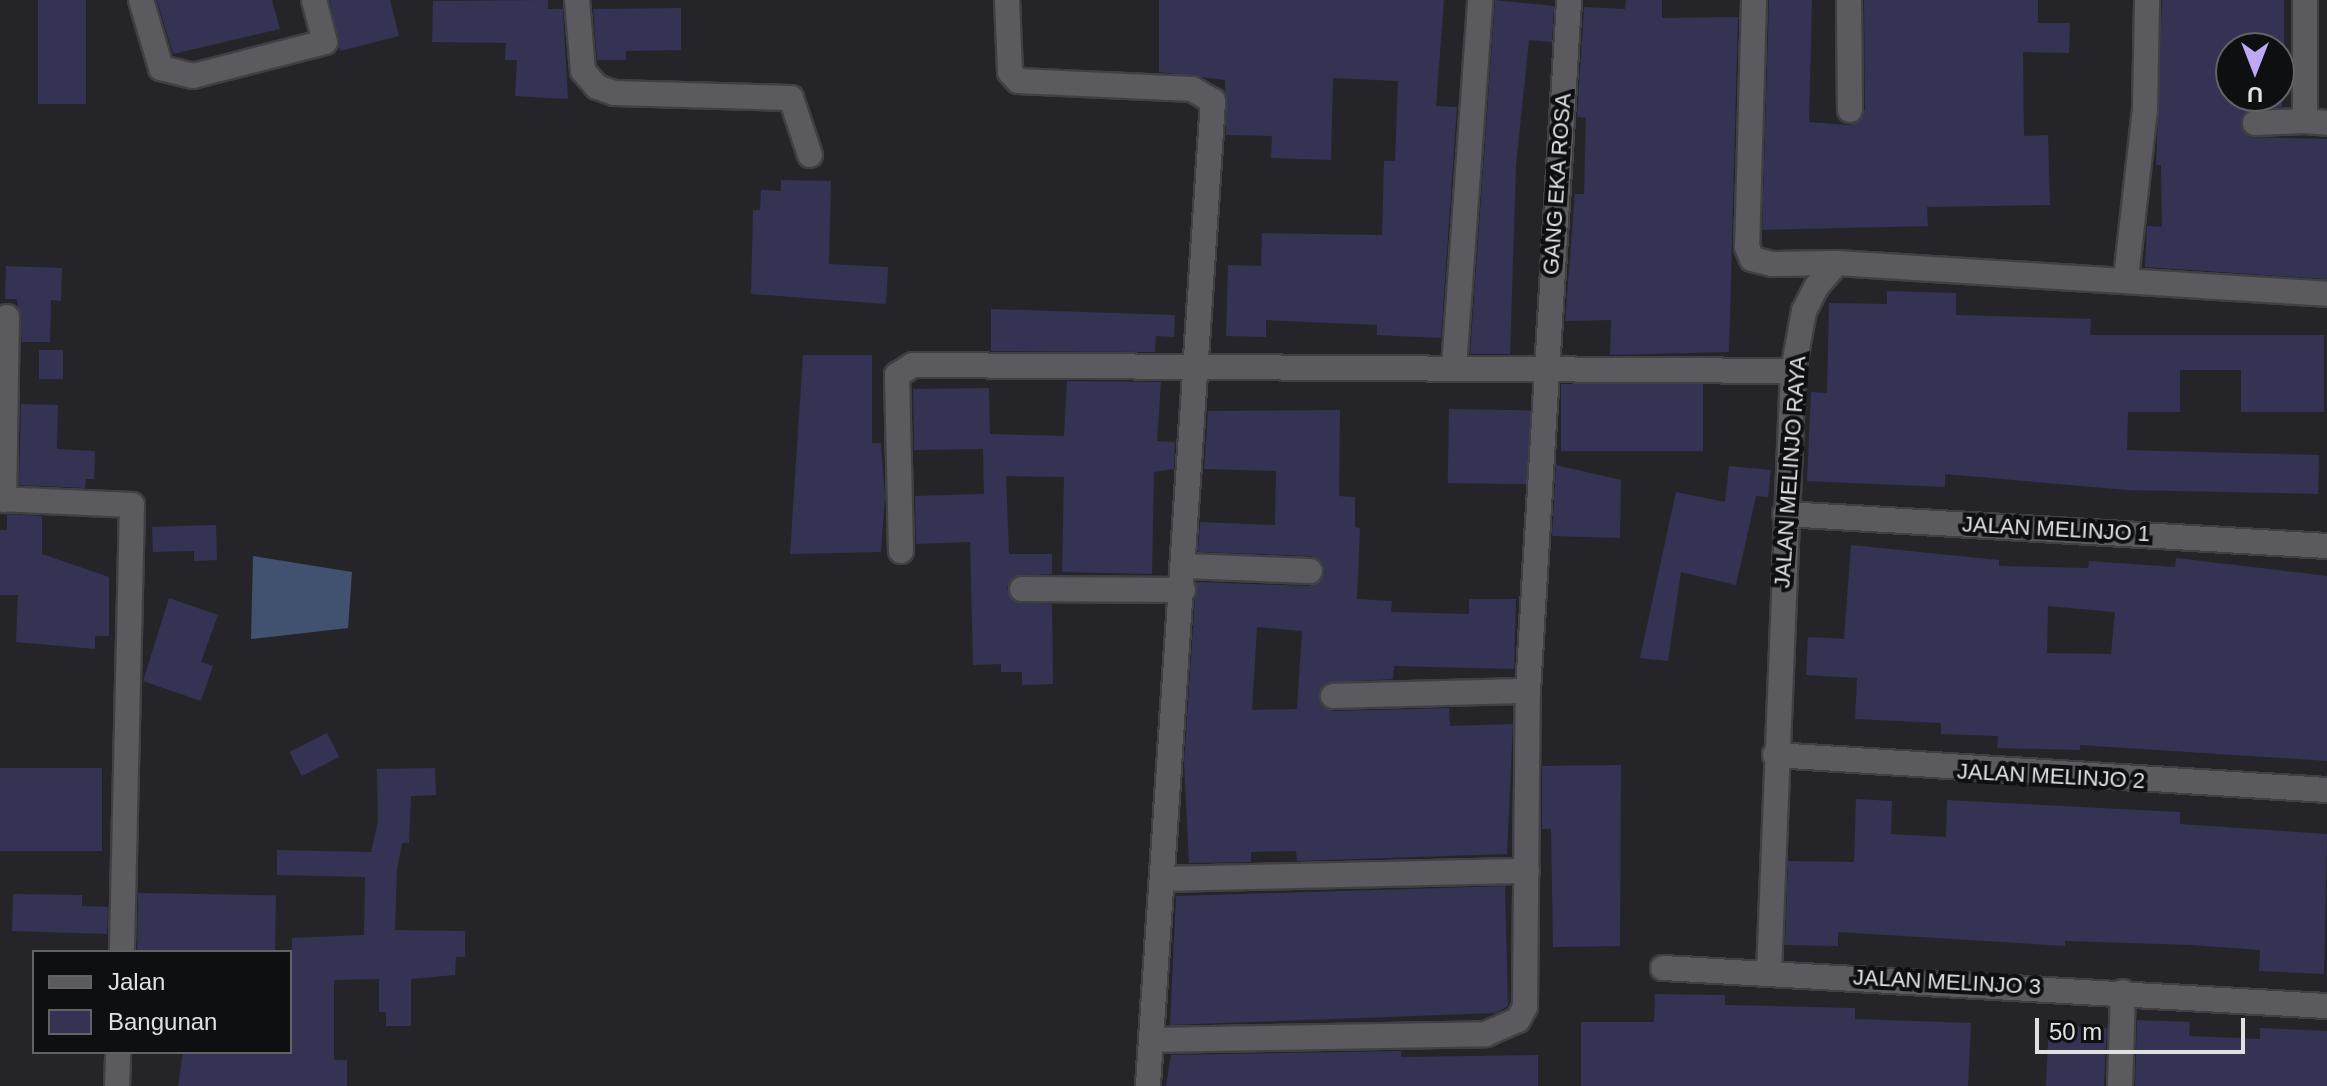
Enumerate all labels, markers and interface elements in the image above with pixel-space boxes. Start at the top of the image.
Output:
north arrow [2215,32,2295,112]
text: U [2247,82,2263,107]
street label: GANG EKA ROSA [1537,92,1577,276]
street label: JALAN MELINJO RAYA [1769,355,1811,589]
street label: JALAN MELINJO 1 [1961,511,2151,547]
street label: JALAN MELINJO 2 [1956,758,2146,794]
legend [32,950,292,1054]
street label: JALAN MELINJO 3 [1852,964,2042,1000]
text: Jalan [108,968,165,995]
scale bar [2039,1002,2249,1052]
text: Bangunan [108,1008,217,1035]
text: 50 m [2049,1018,2102,1045]

